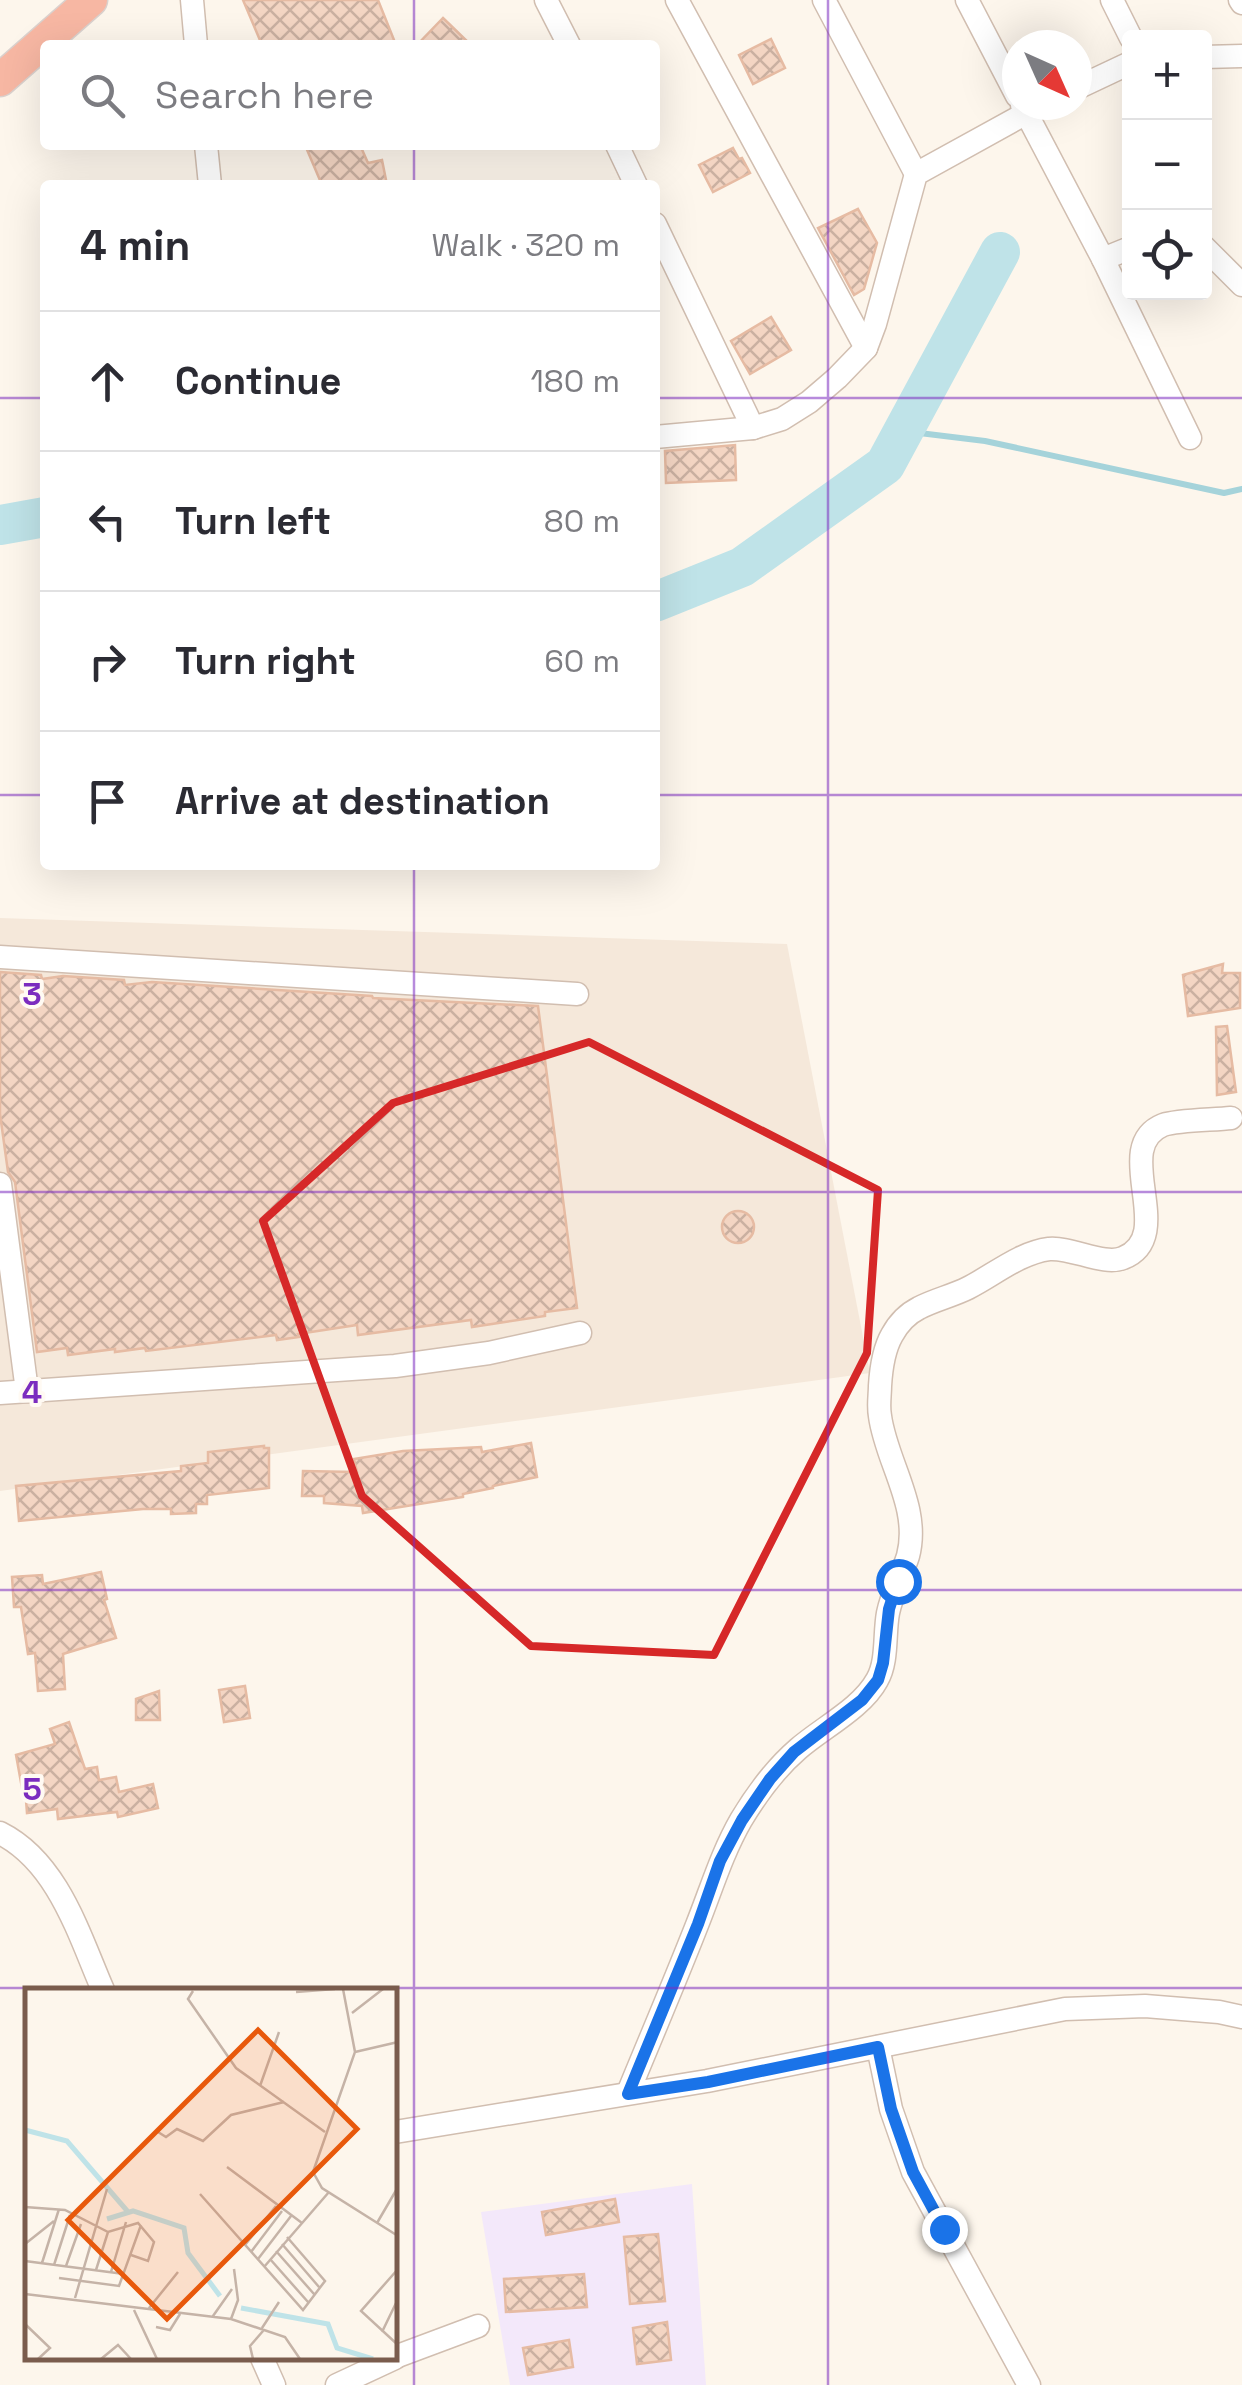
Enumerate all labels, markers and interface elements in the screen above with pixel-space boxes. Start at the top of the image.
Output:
north arrow [1002,30,1092,120]
map controls [1122,30,1212,300]
button: + [1122,30,1212,120]
search box [40,40,660,150]
icon: search [75,68,130,123]
text: Search here [155,71,374,119]
button: − [1122,120,1212,210]
button: locate [1122,210,1212,300]
text: 4 min [80,219,190,272]
text: Walk · 320 m [432,225,620,265]
icon: ahead [80,354,135,409]
text: Continue [175,357,341,405]
text: 180 m [530,361,620,401]
icon: left [80,494,135,549]
text: Turn left [175,497,331,545]
text: 80 m [544,501,620,541]
icon: right [80,634,135,689]
text: Turn right [175,637,356,685]
text: 60 m [544,641,620,681]
icon: arrive [80,774,135,829]
text: Arrive at destination [175,777,550,825]
text: 3 [22,974,42,1014]
text: 4 [22,1372,42,1412]
route start [876,1559,922,1605]
text: 5 [22,1769,42,1809]
inset map [25,1988,398,2360]
route end [922,2207,968,2253]

